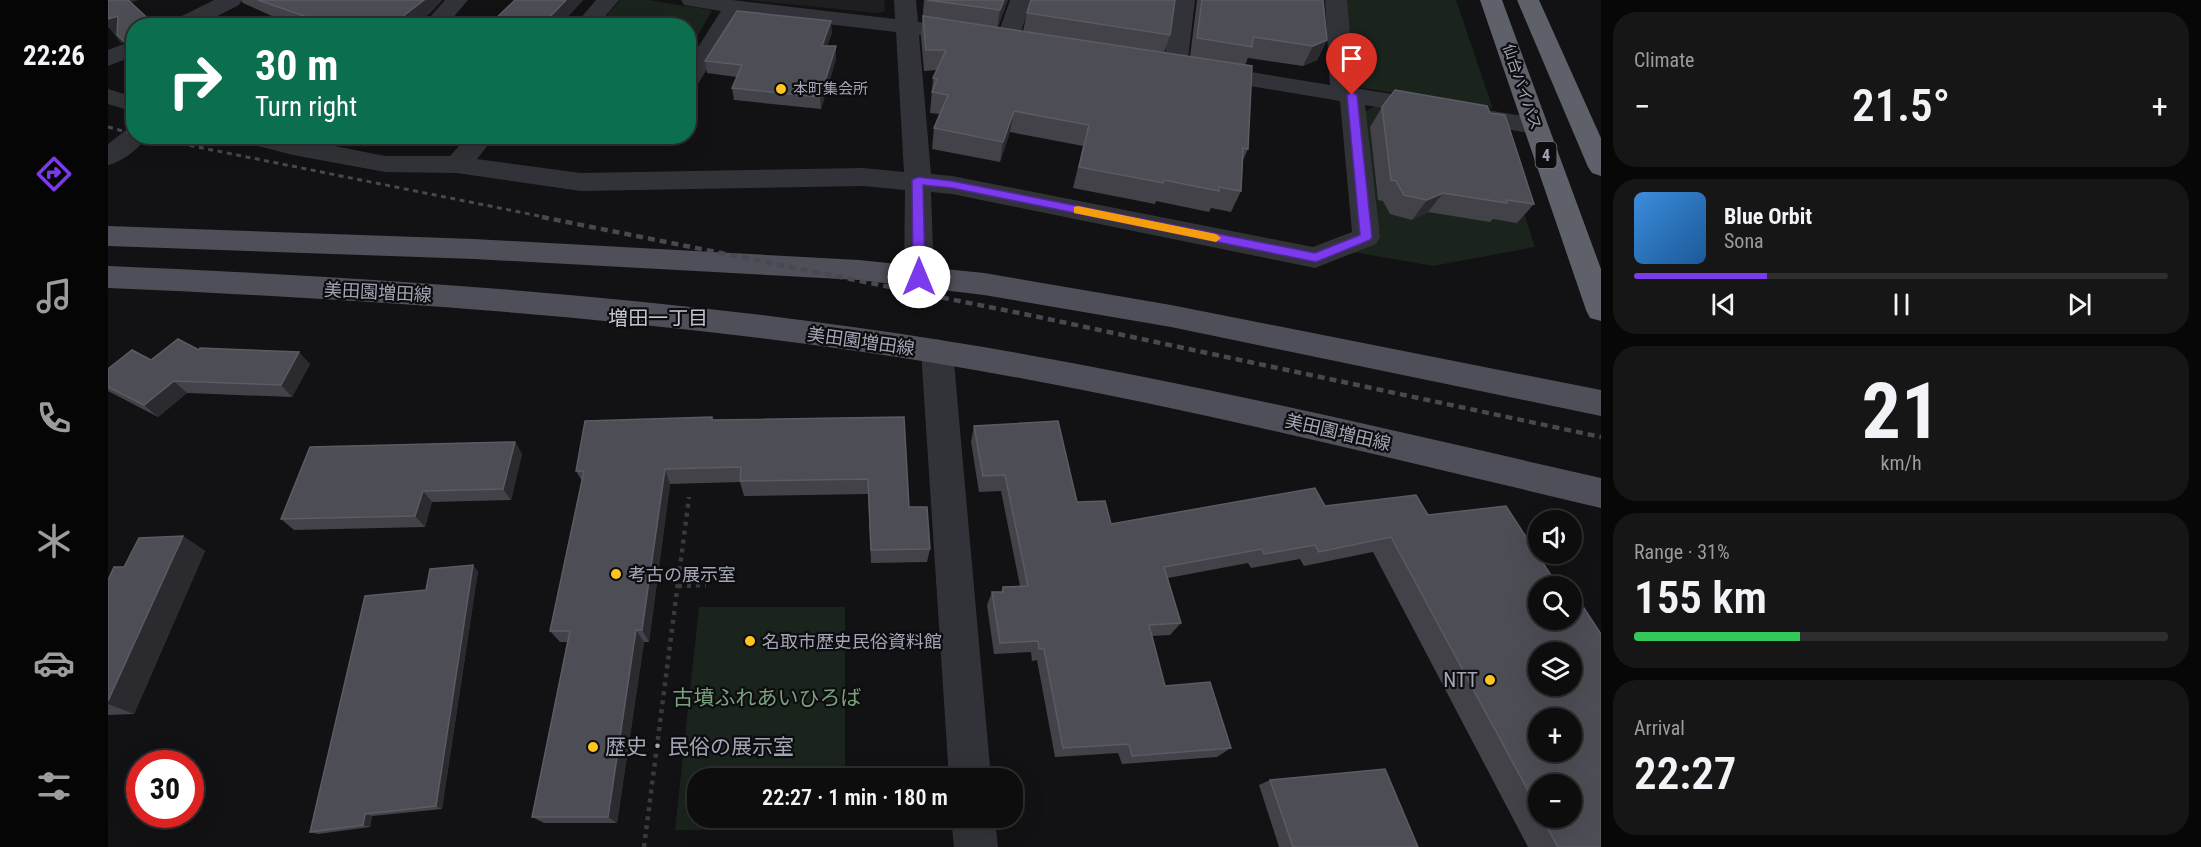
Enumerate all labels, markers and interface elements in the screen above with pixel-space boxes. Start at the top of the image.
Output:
pin [1326,33,1377,95]
text: 22:26 [23,40,85,72]
text: 30 m [255,41,338,90]
icon: right [156,42,234,120]
icon: arrive [1335,42,1368,75]
street label: 仙台バイパス [1499,42,1545,132]
text: Climate [1634,48,1694,72]
text: 21.5° [1852,79,1950,132]
place label: 本町集会所 [793,80,868,98]
marker: 本町集会所 [774,82,788,96]
text: − [1634,87,1651,126]
text: + [2152,87,2168,126]
text: Turn right [255,91,357,123]
road number: 4 [1536,142,1556,168]
icon: directions [33,153,75,195]
text: Blue Orbit [1724,204,1812,229]
text: Sona [1724,229,1764,253]
position arrow [887,245,951,309]
icon: music [33,275,75,317]
street label: 美田園増田線 [324,279,432,305]
icon: previous [1707,288,1740,321]
icon: pause [1885,288,1918,321]
icon: next [2063,288,2096,321]
district label: 増田一丁目 [608,306,708,330]
street label: 美田園増田線 [806,323,916,359]
text: 21 [1862,366,1940,457]
icon: phone [33,397,75,439]
street label: 美田園増田線 [1283,410,1393,454]
text: km/h [1880,451,1922,475]
map controls [1528,510,1582,828]
button: sound [1528,510,1582,564]
icon: climate [33,520,75,562]
text: Range · 31% [1634,540,1730,564]
place label: 考古の展示室 [628,564,736,585]
marker: 考古の展示室 [609,567,623,581]
text: 155 km [1634,571,1767,624]
button: search [1528,576,1582,630]
place label: 名取市歴史民俗資料館 [762,631,942,652]
marker: 名取市歴史民俗資料館 [743,634,757,648]
icon: car [33,642,75,684]
button: layers [1528,642,1582,696]
place label: NTT [1443,668,1478,692]
marker: NTT [1483,673,1497,687]
park label: 古墳ふれあいひろば [673,686,862,710]
button: + [1528,708,1582,762]
text: Arrival [1634,716,1685,740]
place label: 歴史・民俗の展示室 [605,735,794,759]
marker: 歴史・民俗の展示室 [586,740,600,754]
text: 22:27 [1634,747,1736,800]
speed limit sign: 30 [126,750,204,828]
icon: filters [33,765,75,807]
button: − [1528,774,1582,828]
text: 22:27 · 1 min · 180 m [762,785,948,810]

